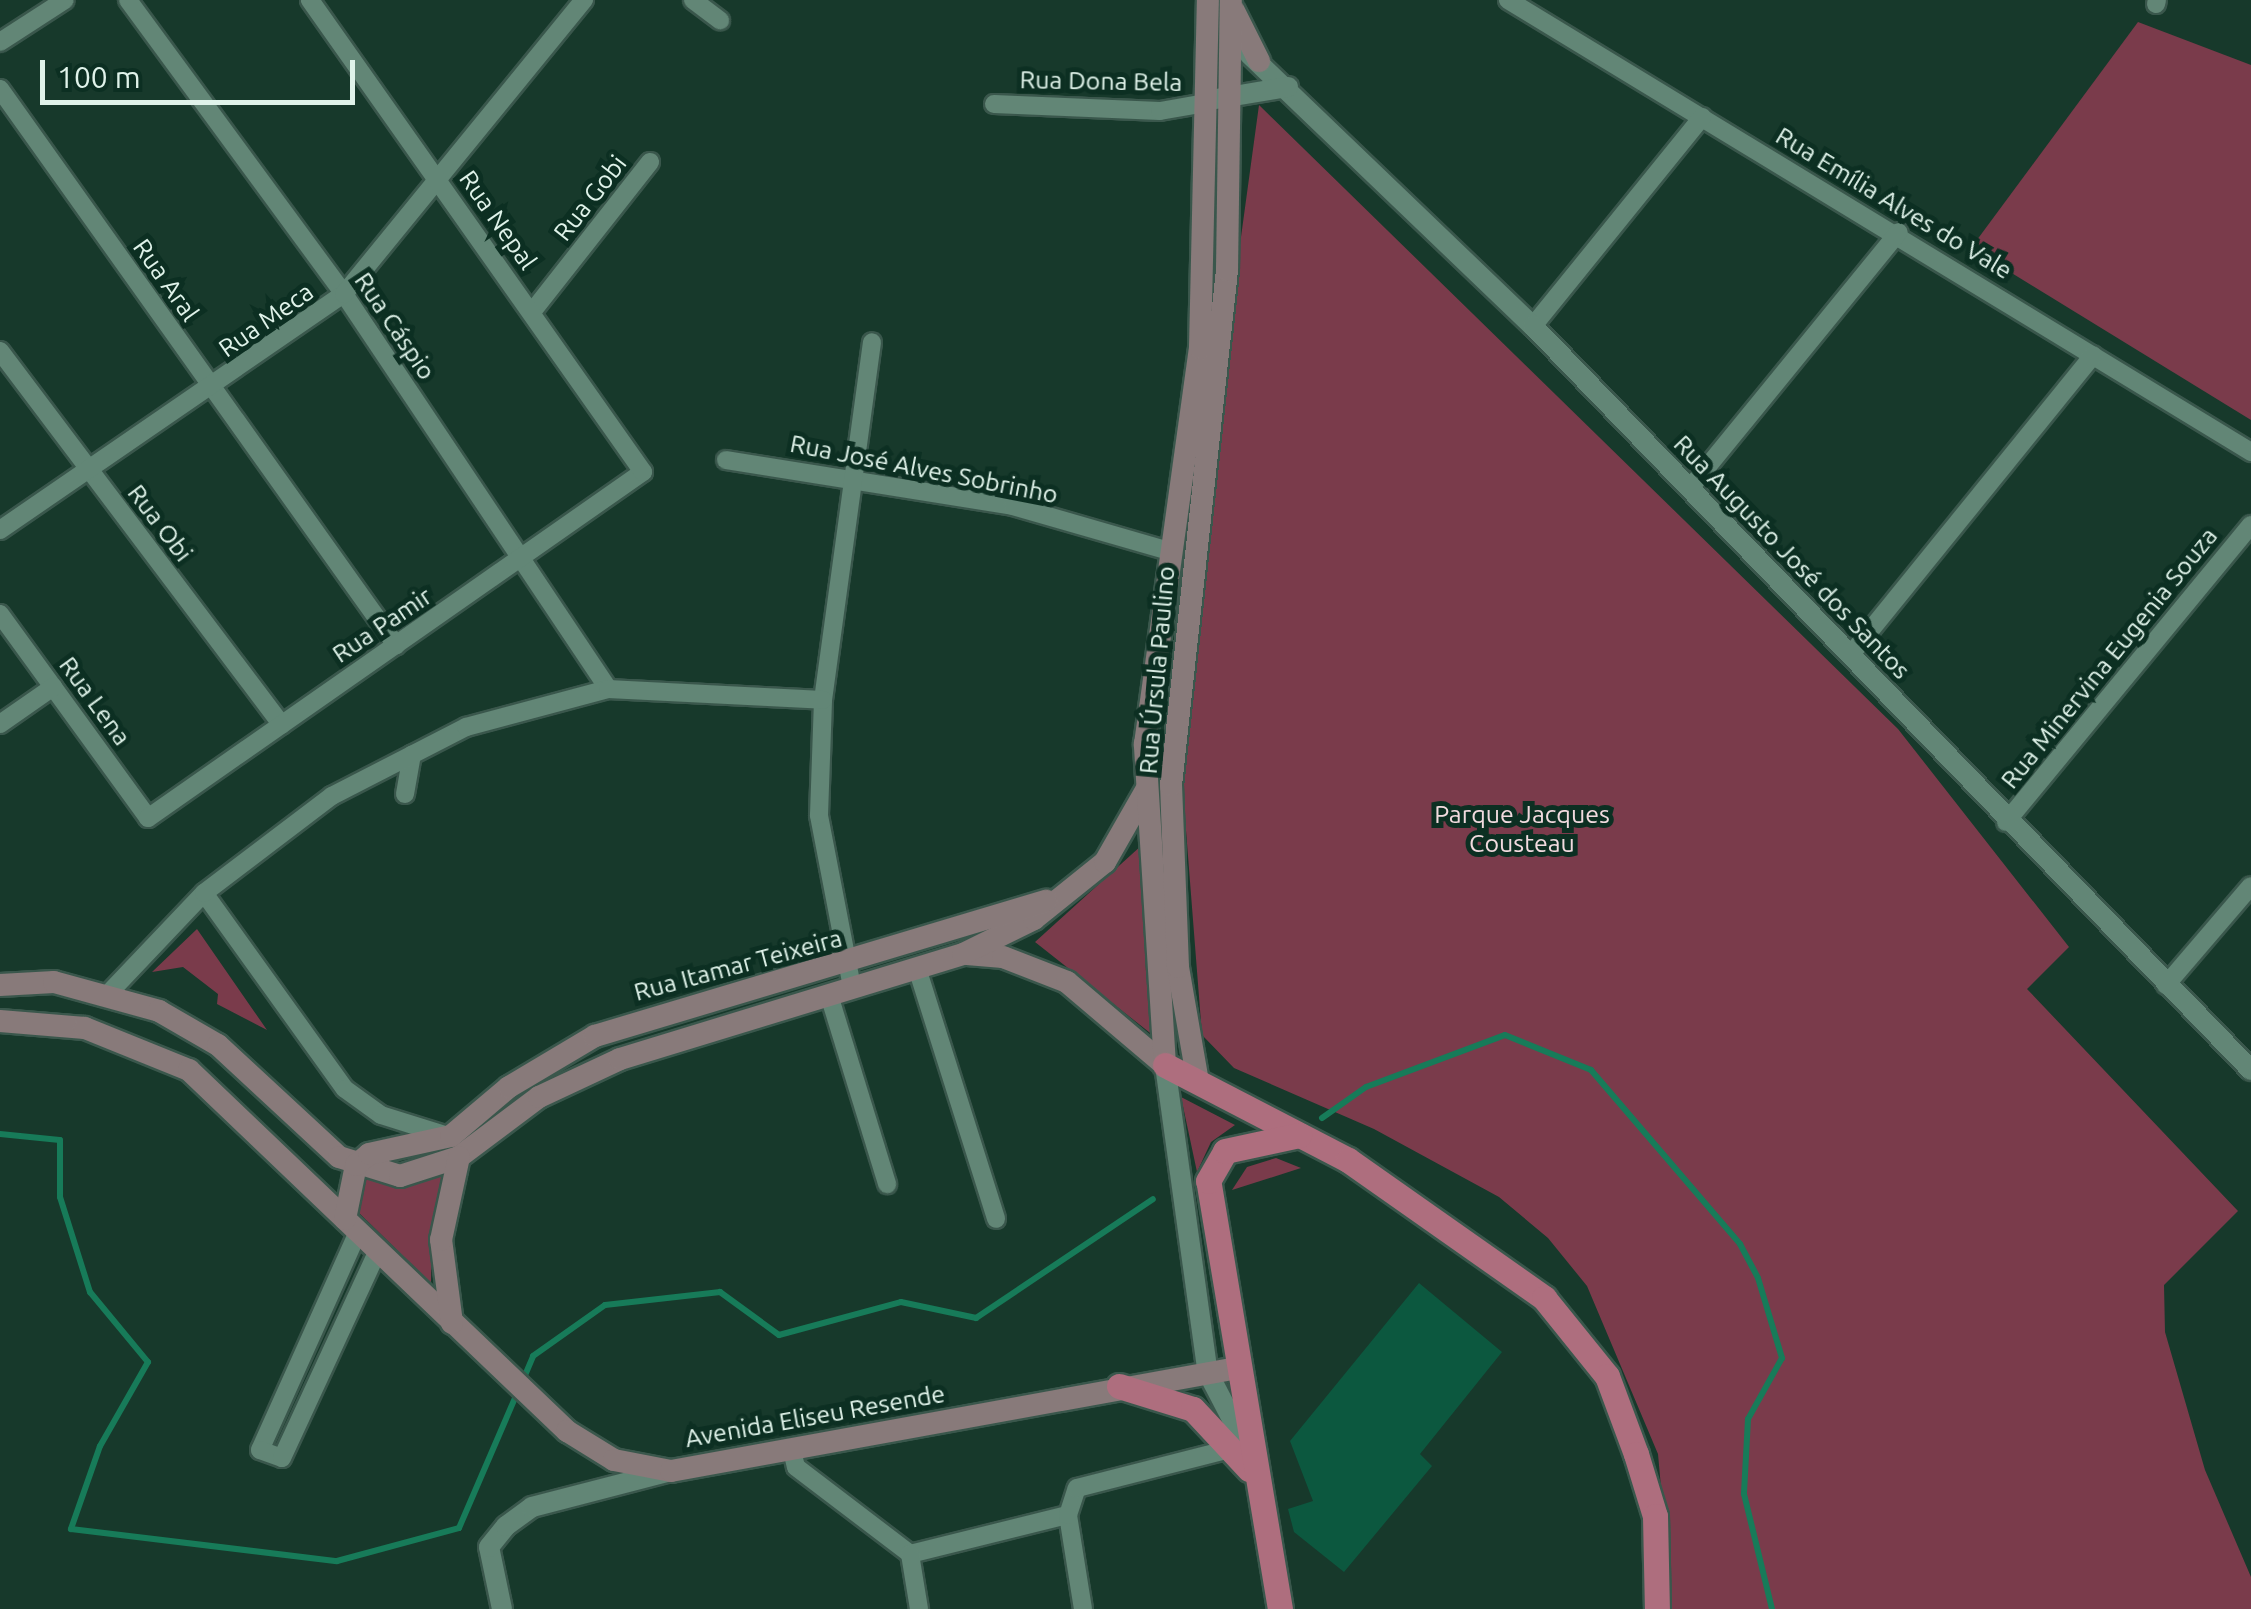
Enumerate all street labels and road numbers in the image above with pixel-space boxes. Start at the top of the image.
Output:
street label: Rua Dona Bela [1019,65,1183,97]
street label: Rua Emília Alves do Vale [1770,121,2018,285]
street label: Rua Gobi [547,149,633,247]
street label: Rua Nepal [453,165,543,275]
street label: Rua Aral [127,233,205,327]
street label: Rua Cáspio [348,267,442,385]
street label: Rua Meca [213,277,319,363]
street label: Rua José Alves Sobrinho [788,428,1060,510]
street label: Rua Augusto José dos Santos [1668,429,1916,685]
street label: Rua Obi [121,479,199,567]
street label: Rua Minervina Eugenia Souza [1994,522,2224,794]
street label: Rua Úrsula Paulino [1133,565,1181,775]
street label: Rua Pamir [327,581,437,669]
street label: Rua Lena [53,651,137,751]
street label: Rua Itamar Teixeira [631,923,845,1007]
street label: Avenida Eliseu Resende [683,1378,947,1454]

